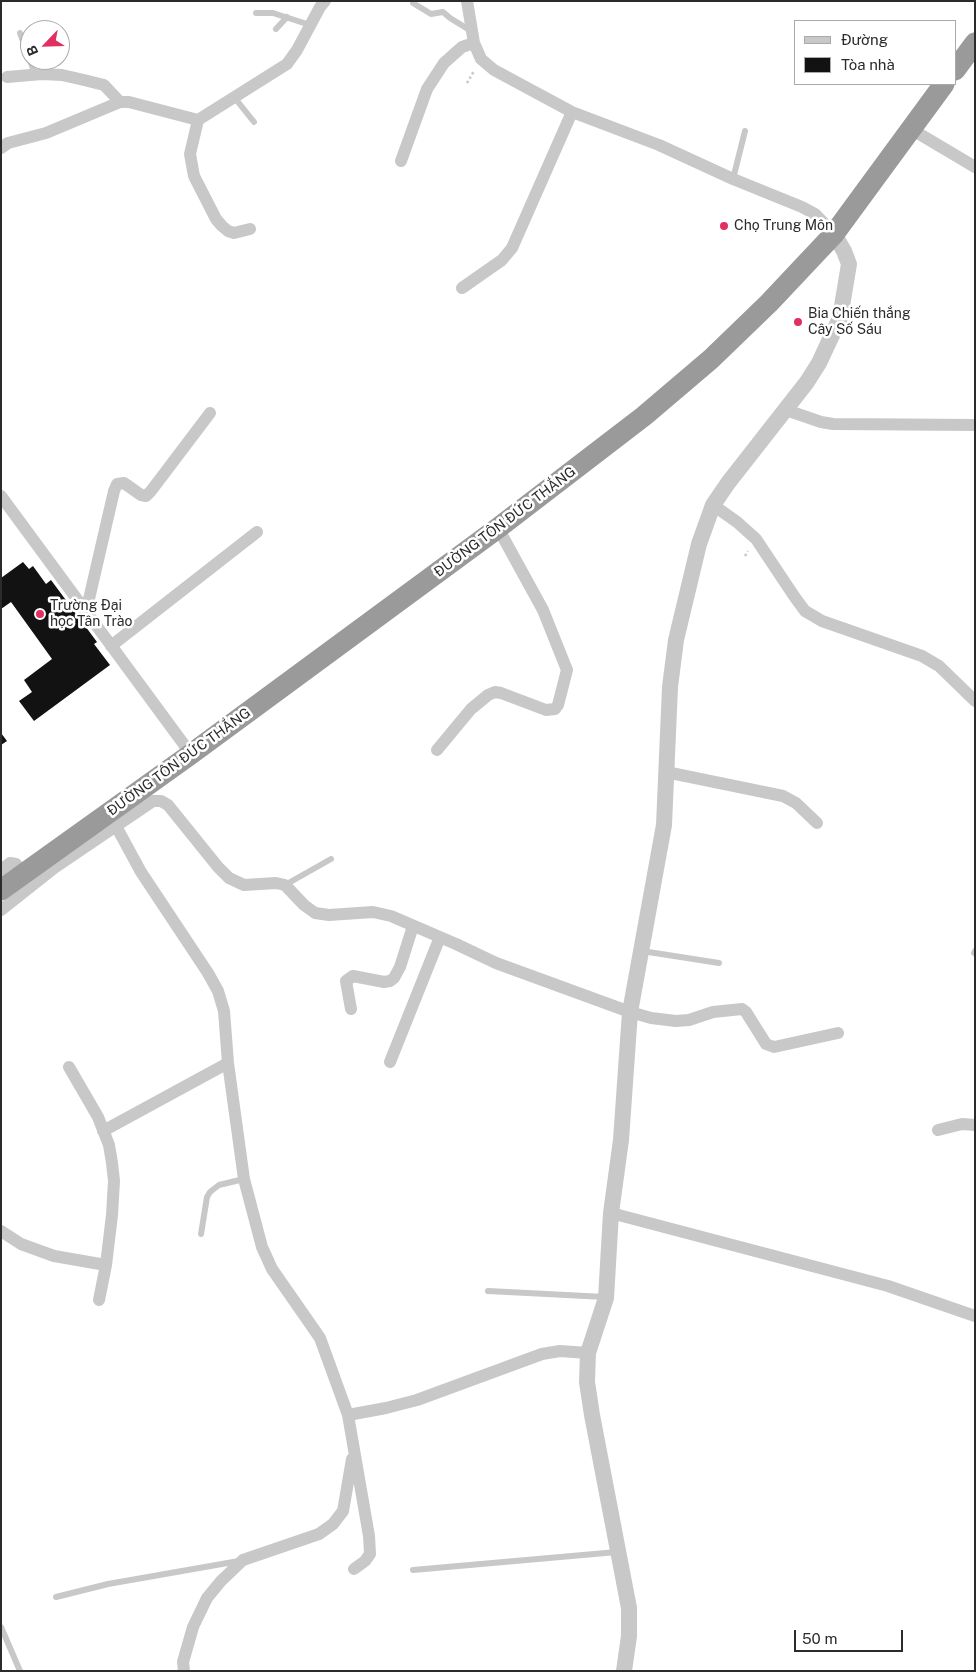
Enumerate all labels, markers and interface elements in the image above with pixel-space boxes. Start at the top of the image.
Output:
north arrow [20,20,70,70]
legend [794,20,956,85]
text: Đường [841,31,888,48]
text: B [23,43,41,58]
text: Tòa nhà [841,56,895,73]
place label: Chọ Trung Môn [734,218,833,234]
marker: Chọ Trung Môn [718,220,730,232]
place label: Bia Chiến thắng Cây Số Sáu [808,306,911,338]
marker: Bia Chiến thắng Cây Số Sáu [792,316,804,328]
street label: ĐƯỜNG TÔN ĐỨC THẮNG [431,463,579,581]
place label: Trường Đại học Tân Trào [50,598,132,630]
marker: Trường Đại học Tân Trào [34,608,46,620]
street label: ĐƯỜNG TÔN ĐỨC THẮNG [104,704,254,820]
scale bar [796,1620,905,1652]
text: 50 m [802,1630,837,1647]

